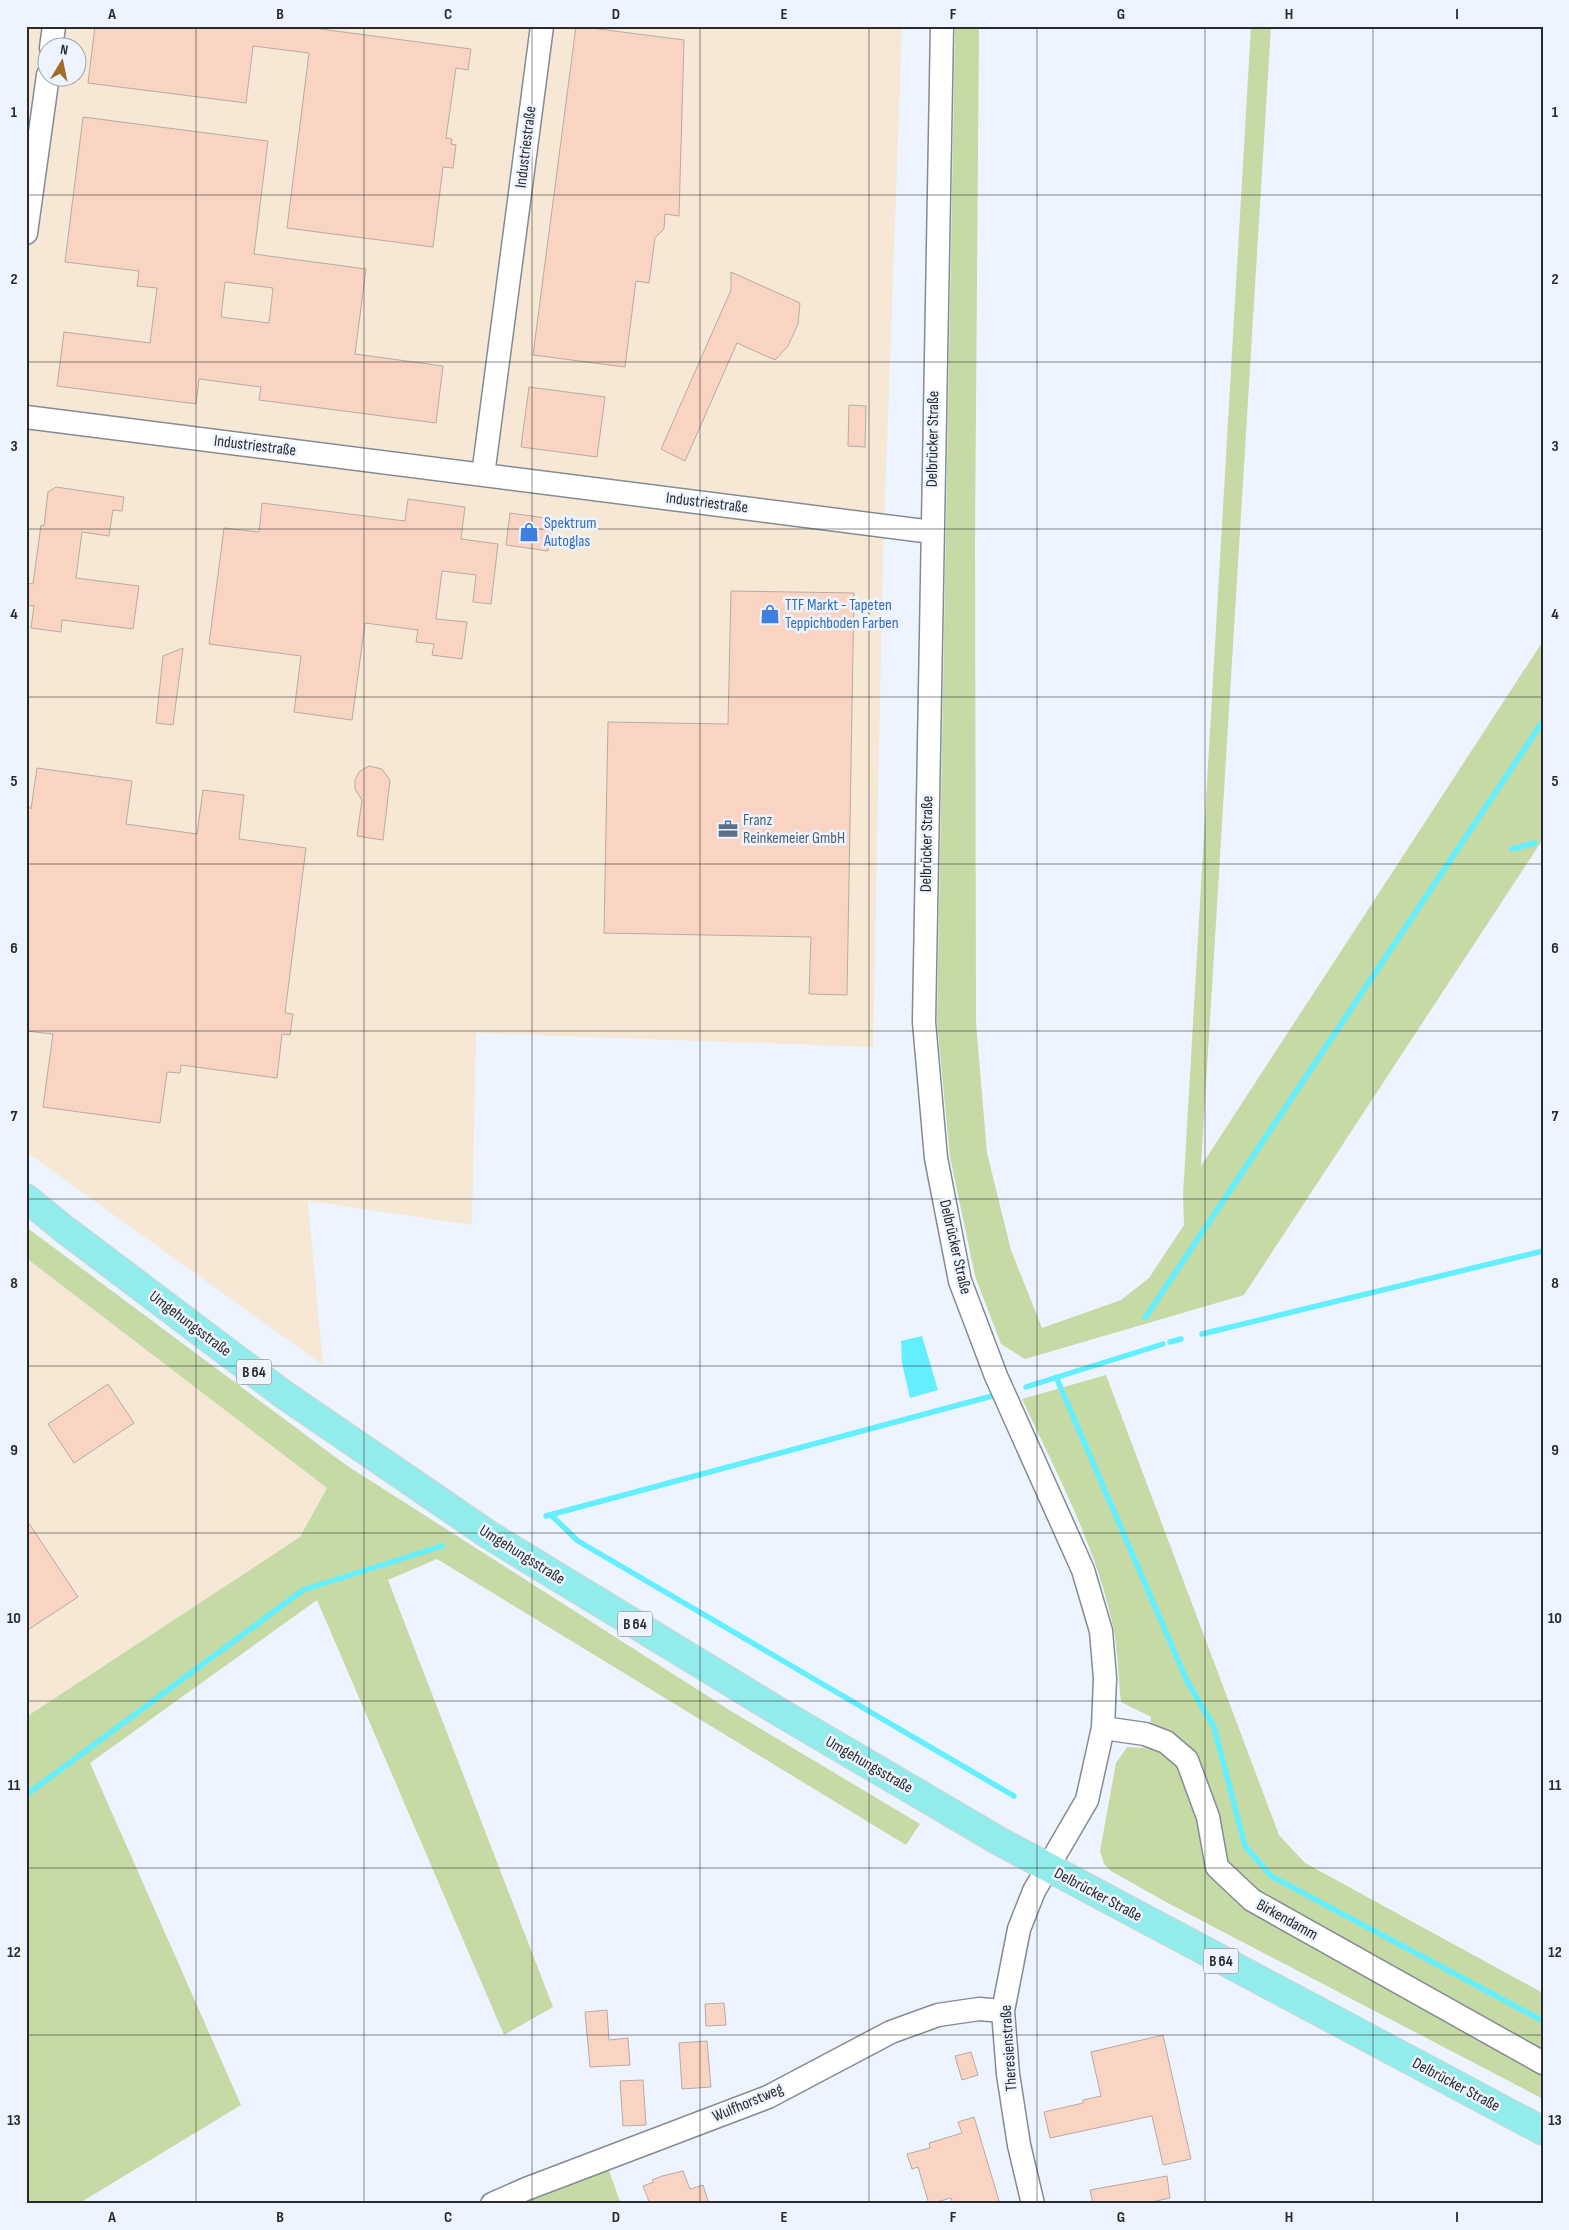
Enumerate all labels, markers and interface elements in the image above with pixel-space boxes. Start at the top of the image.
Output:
text: A [107,5,116,24]
text: B [276,5,284,24]
text: C [444,5,452,24]
text: D [612,5,620,24]
text: E [781,5,788,24]
text: F [950,5,957,24]
text: G [1117,5,1125,24]
text: H [1285,5,1293,24]
text: I [1455,5,1459,24]
north arrow [38,38,88,88]
text: N [59,41,69,59]
text: 1 [11,103,18,122]
text: 1 [1552,103,1559,122]
street label: Industriestraße [512,105,540,189]
text: 2 [10,270,18,289]
text: 2 [1551,270,1559,289]
street label: Delbrücker Straße [923,391,943,487]
street label: Industriestraße [213,432,297,460]
text: 3 [10,437,18,456]
text: 3 [1551,437,1559,456]
street label: Industriestraße [665,489,749,517]
place label: Spektrum Autoglas [543,514,596,551]
shop icon: Spektrum Autoglas [518,521,540,543]
place label: TTF Markt - Tapeten Teppichboden Farben [785,596,899,633]
shop icon: TTF Markt - Tapeten Teppichboden Farben [759,603,781,625]
text: 4 [10,605,18,624]
text: 4 [1551,605,1559,624]
text: 5 [10,772,18,791]
text: 5 [1551,772,1559,791]
street label: Delbrücker Straße [917,796,937,892]
place label: Franz Reinkemeier GmbH [743,811,845,848]
office icon: Franz Reinkemeier GmbH [717,818,739,840]
text: 6 [10,939,18,958]
text: 6 [1551,939,1559,958]
text: 7 [11,1107,18,1126]
text: 7 [1552,1107,1559,1126]
street label: Delbrücker Straße [935,1198,975,1296]
text: 8 [10,1274,18,1293]
text: 8 [1551,1274,1559,1293]
street label: Umgehungsstraße [145,1287,235,1361]
road number: B 64 [236,1360,272,1384]
text: 9 [10,1441,18,1460]
text: 9 [1551,1441,1559,1460]
street label: Umgehungsstraße [476,1521,568,1589]
text: 10 [7,1609,21,1628]
text: 10 [1548,1609,1562,1628]
road number: B 64 [618,1612,652,1636]
street label: Umgehungsstraße [822,1732,916,1798]
text: 11 [8,1776,21,1795]
text: 11 [1549,1776,1562,1795]
street label: Delbrücker Straße [1051,1864,1145,1926]
street label: Birkendamm [1253,1895,1321,1945]
text: 12 [7,1943,21,1962]
text: 12 [1548,1943,1562,1962]
road number: B 64 [1204,1948,1238,1974]
street label: Theresienstraße [996,2004,1022,2092]
street label: Delbrücker Straße [1409,2054,1503,2116]
street label: Wulfhorstweg [710,2080,786,2126]
text: 13 [7,2111,21,2130]
text: 13 [1548,2111,1562,2130]
text: A [107,2208,116,2227]
text: B [276,2208,284,2227]
text: C [444,2208,452,2227]
text: D [612,2208,620,2227]
text: E [781,2208,788,2227]
text: F [950,2208,957,2227]
text: G [1117,2208,1125,2227]
text: H [1285,2208,1293,2227]
text: I [1455,2208,1459,2227]

